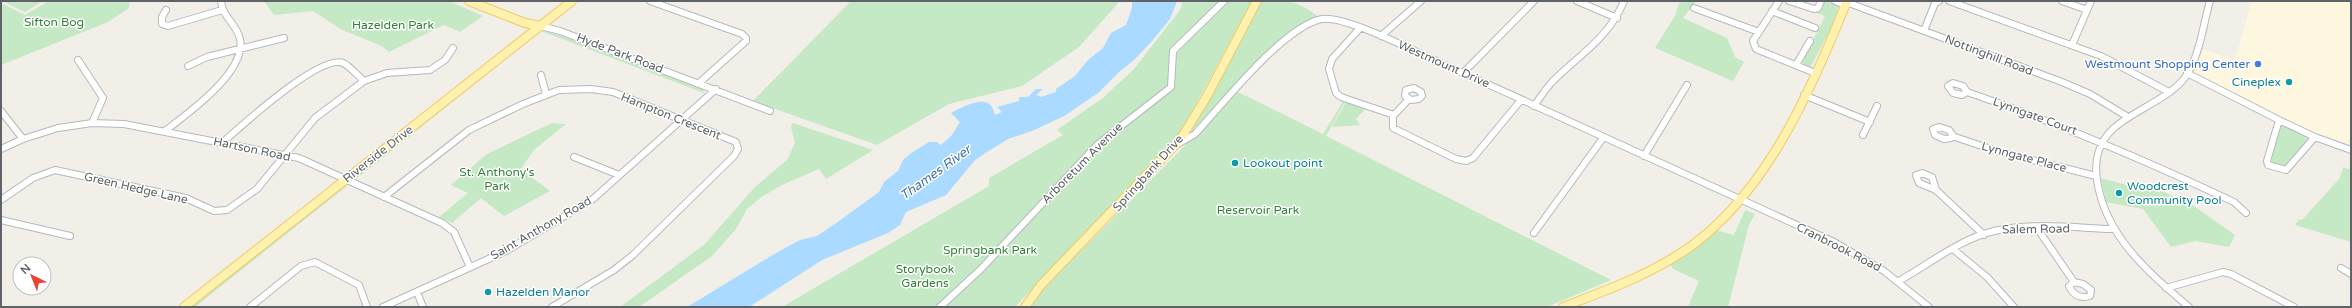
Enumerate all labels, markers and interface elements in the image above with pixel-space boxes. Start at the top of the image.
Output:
park label: Sifton Bog [24,15,84,29]
park label: Hazelden Park [352,18,434,32]
street label: Hyde Park Road [575,30,665,76]
street label: Nottinghill Road [1943,32,2035,78]
street label: Westmount Drive [1396,38,1492,91]
place label: Westmount Shopping Center [2085,57,2250,71]
marker: Westmount Shopping Center [2253,59,2263,69]
place label: Cineplex [2232,75,2281,89]
marker: Cineplex [2284,77,2294,87]
street label: Hampton Crescent [619,90,723,143]
street label: Lynngate Court [1991,94,2079,138]
street label: Arboretum Avenue [1039,120,1125,206]
street label: Riverside Drive [340,122,416,186]
street label: Springbank Drive [1110,132,1186,214]
street label: Hartson Road [212,134,292,164]
street label: Lynngate Place [1980,139,2068,175]
water label: Thames River [897,141,976,204]
place label: Lookout point [1243,156,1323,170]
marker: Lookout point [1230,158,1240,168]
park label: St. Anthony's Park [459,165,535,193]
street label: Green Hedge Lane [83,169,189,207]
place label: Woodcrest Community Pool [2127,179,2222,207]
marker: Woodcrest Community Pool [2114,188,2124,198]
street label: Saint Anthony Road [488,193,594,263]
park label: Reservoir Park [1217,203,1300,217]
street label: Cranbrook Road [1794,220,1884,274]
street label: Salem Road [2002,221,2070,237]
park label: Springbank Park [943,243,1038,257]
north arrow [12,256,52,296]
text: N [18,261,33,277]
park label: Storybook Gardens [896,262,955,290]
place label: Hazelden Manor [496,285,590,299]
marker: Hazelden Manor [483,287,493,297]

